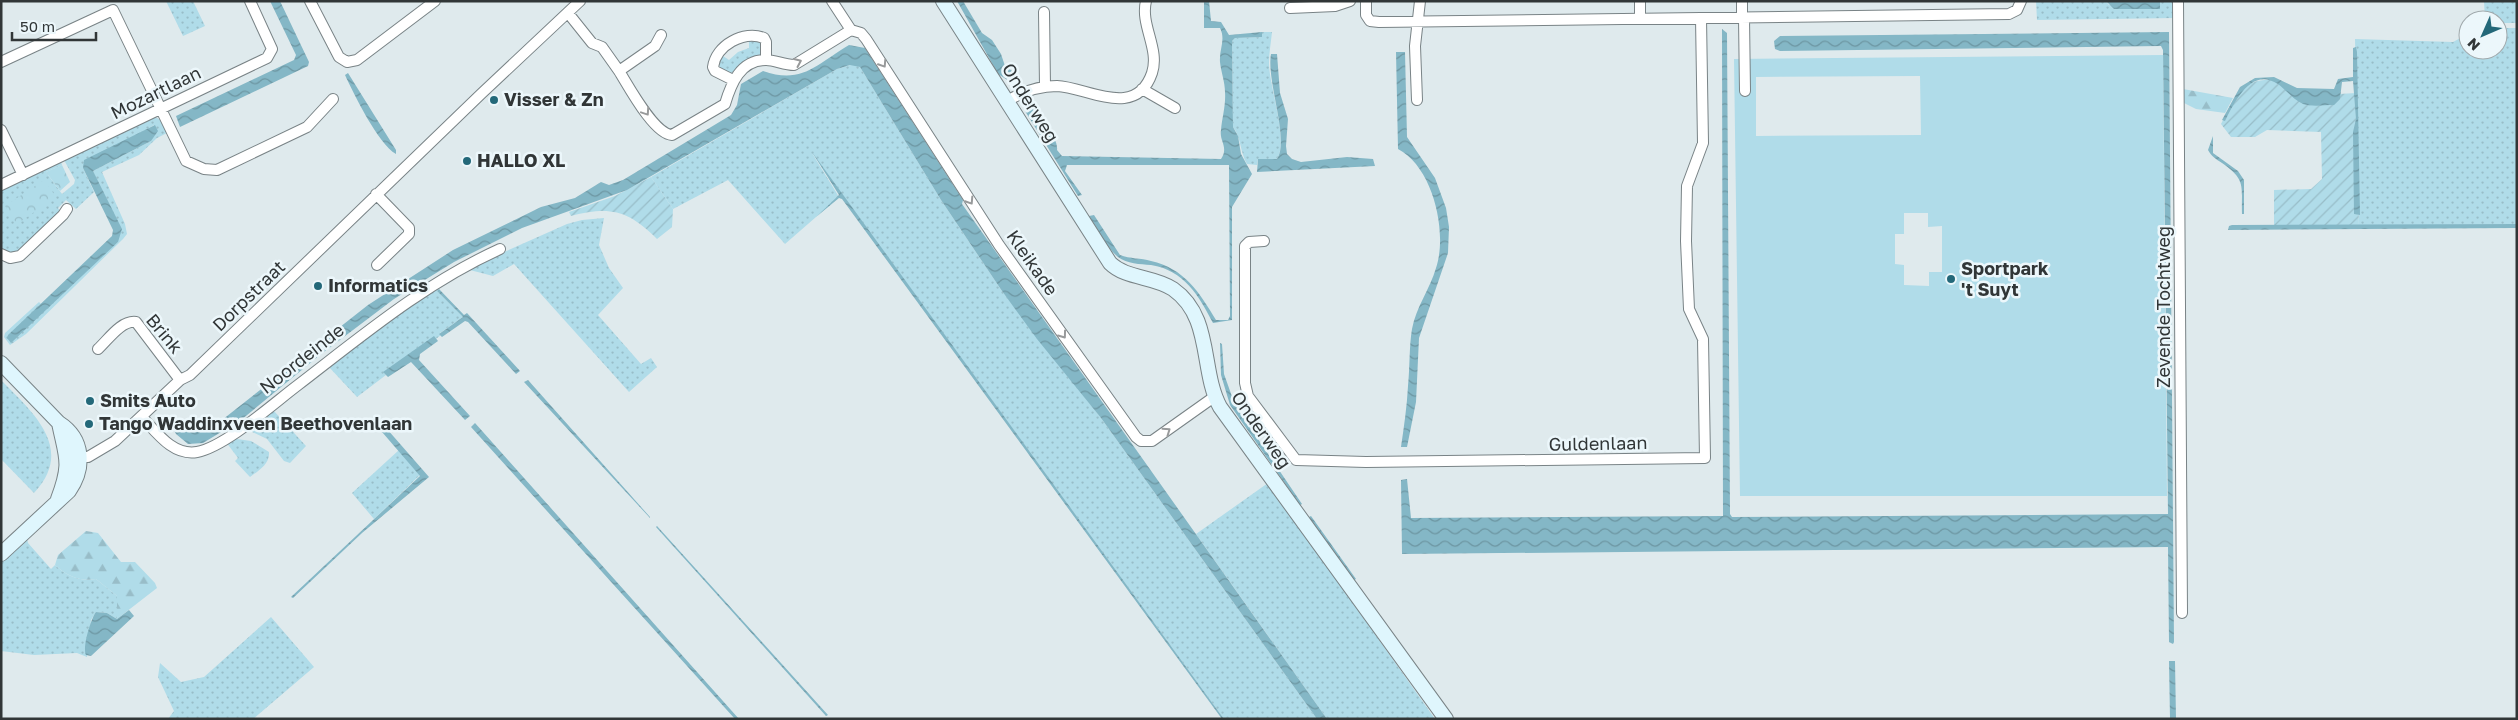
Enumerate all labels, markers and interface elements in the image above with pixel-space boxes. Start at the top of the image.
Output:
scale bar [12,10,96,42]
north arrow [2458,10,2508,60]
text: 50 m [20,17,55,35]
text: N [2464,35,2483,54]
one-way arrow [793,57,802,68]
one-way arrow [876,59,886,68]
street label: Onderweg [998,59,1064,146]
street label: Mozartlaan [107,61,204,123]
place label: Visser & Zn [504,88,604,110]
marker: Visser & Zn [488,94,500,106]
one-way arrow [640,106,649,115]
place label: HALLO XL [477,149,565,171]
marker: HALLO XL [461,155,473,167]
one-way arrow [964,196,974,205]
street label: Kleikade [1002,225,1063,299]
street label: Zevende Tochtweg [2152,226,2174,388]
street label: Dorpstraat [207,255,289,335]
place label: Sportpark 't Suyt [1961,257,2049,300]
marker: Sportpark 't Suyt [1945,273,1957,285]
place label: Informatics [328,274,428,296]
marker: Informatics [312,280,324,292]
street label: Brink [142,309,188,358]
street label: Noordeinde [255,318,348,398]
one-way arrow [1057,329,1066,338]
street label: Onderweg [1227,387,1296,472]
place label: Smits Auto [100,389,196,411]
marker: Smits Auto [84,395,96,407]
place label: Tango Waddinxveen Beethovenlaan [99,412,412,434]
marker: Tango Waddinxveen Beethovenlaan [83,418,95,430]
one-way arrow [1161,428,1170,436]
street label: Guldenlaan [1548,431,1648,455]

